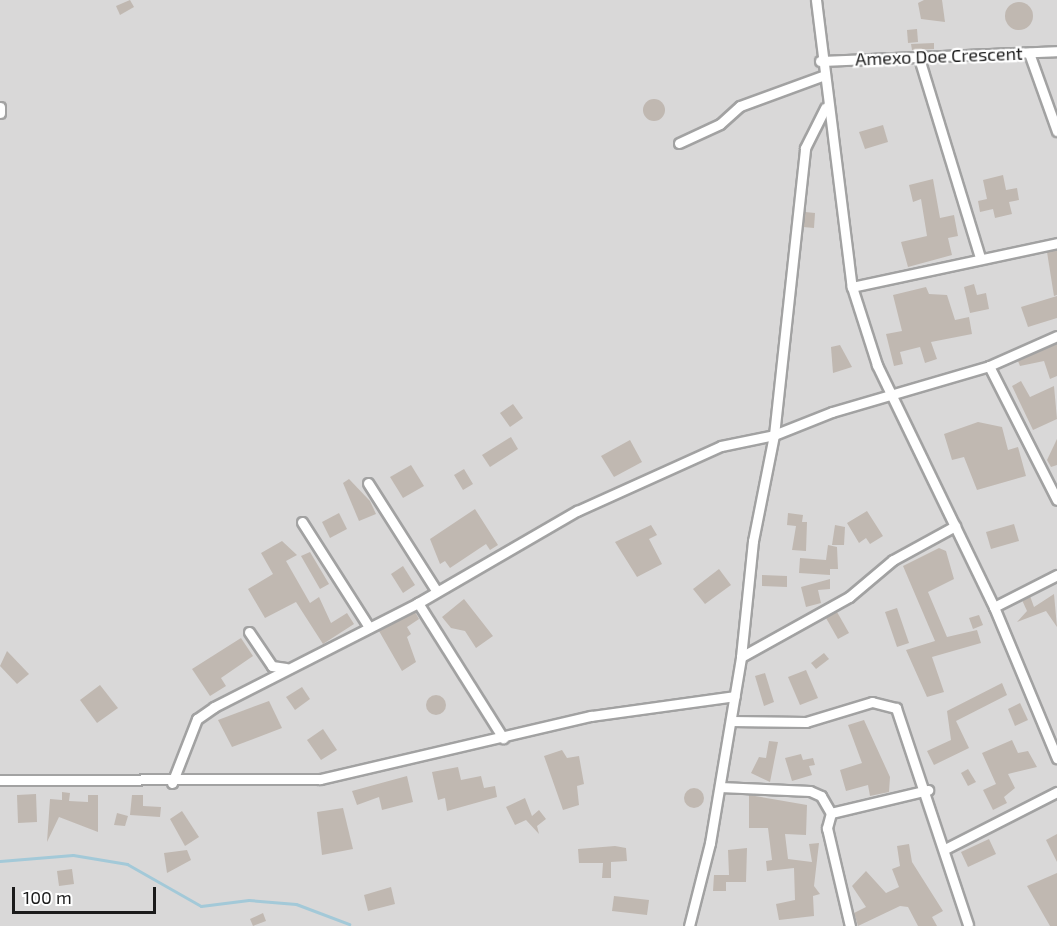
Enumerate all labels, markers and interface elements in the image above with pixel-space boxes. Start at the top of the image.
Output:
street label: Amexo Doe Crescent [855,42,1023,70]
scale bar [15,875,159,913]
text: 100 m [23,886,72,908]

